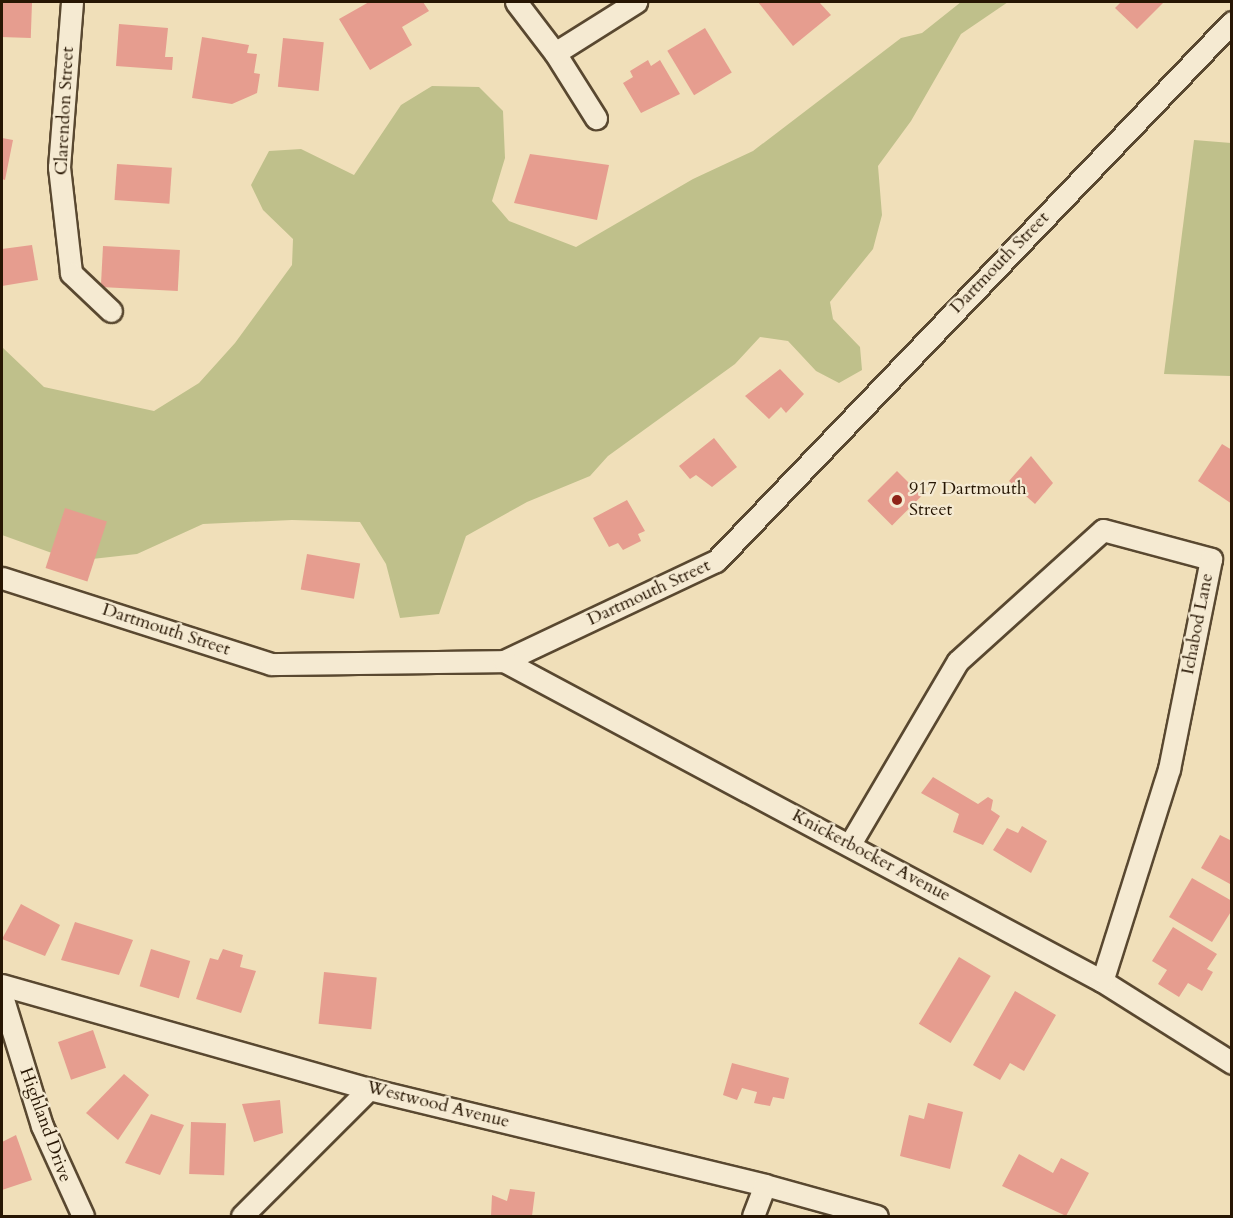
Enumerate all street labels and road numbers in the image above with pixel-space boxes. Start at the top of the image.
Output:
street label: Clarendon Street [51,46,79,176]
street label: Dartmouth Street [946,208,1054,318]
street label: Dartmouth Street [584,555,714,631]
street label: Ichabod Lane [1178,571,1218,677]
street label: Dartmouth Street [99,599,233,661]
street label: Knickerbocker Avenue [788,805,954,907]
street label: Highland Drive [14,1065,76,1185]
street label: Westwood Avenue [364,1077,512,1133]

